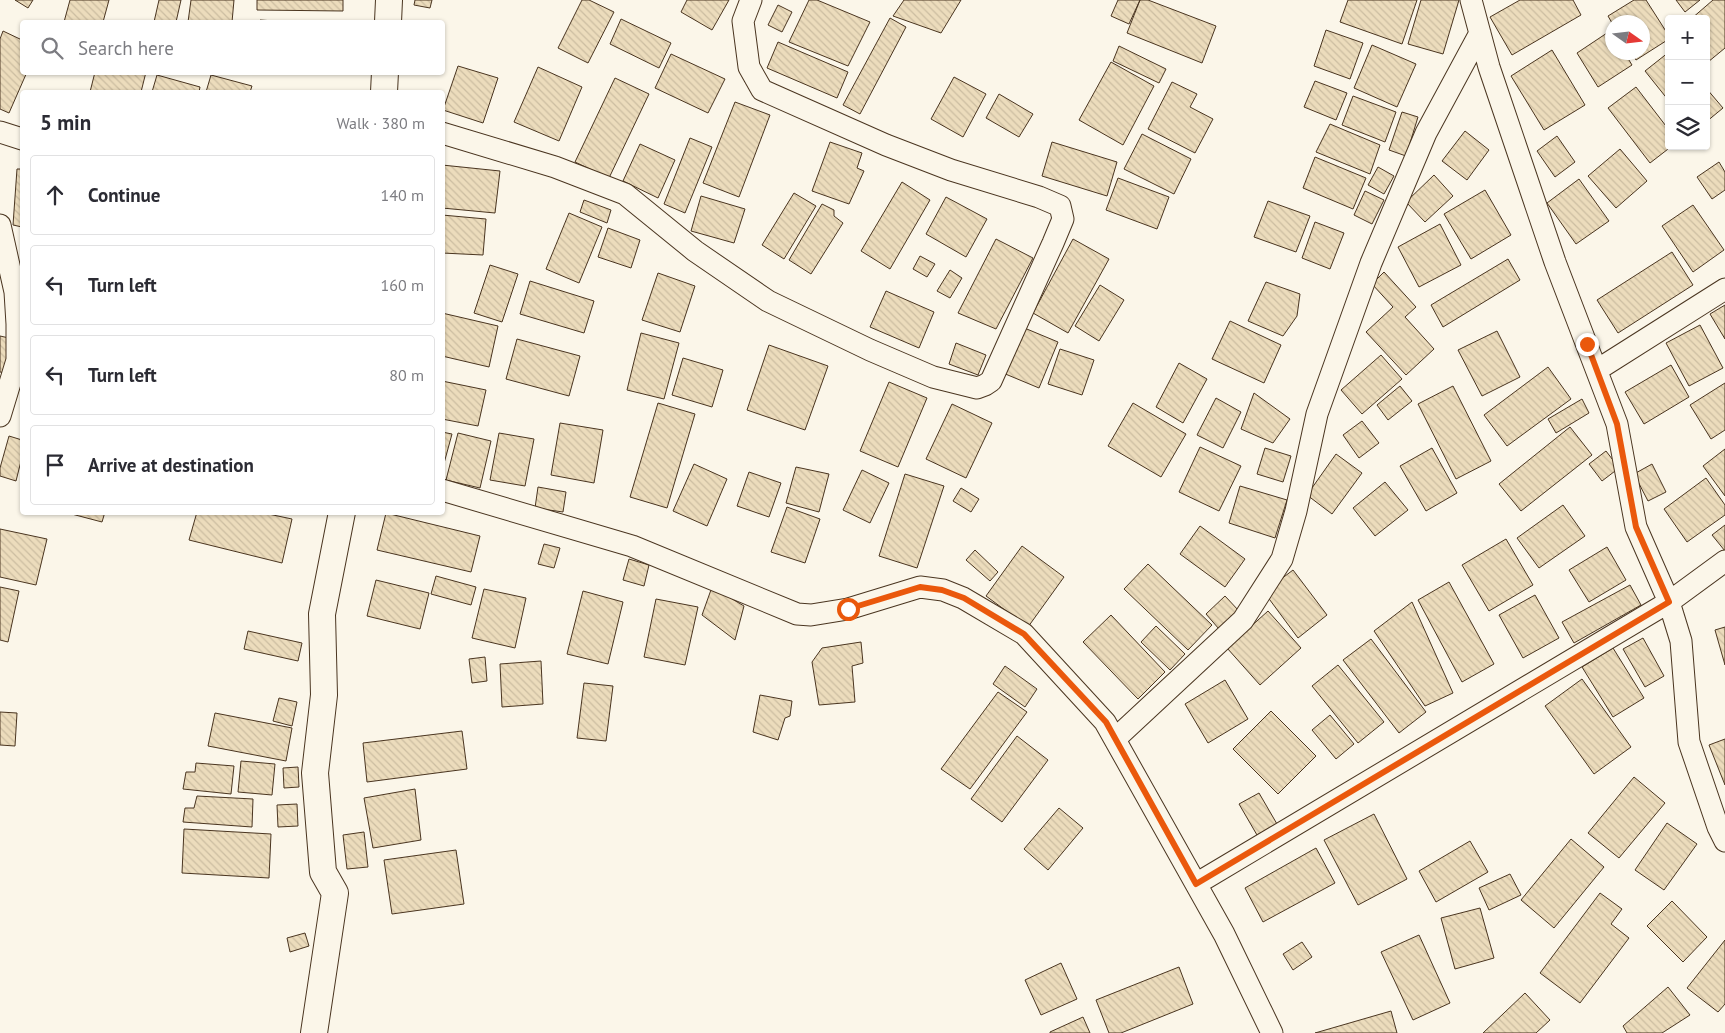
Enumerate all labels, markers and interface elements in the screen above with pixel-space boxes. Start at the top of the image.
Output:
north arrow [1605,15,1650,60]
map controls [1665,15,1710,150]
button: + [1665,15,1710,60]
search box [20,20,445,75]
icon: search [38,34,66,62]
text: Search here [78,36,174,60]
button: − [1665,60,1710,105]
button: layers [1665,105,1710,150]
text: 5 min [40,109,91,136]
text: Walk · 380 m [336,113,425,133]
icon: ahead [41,181,69,209]
text: Continue [88,183,160,207]
text: 140 m [381,185,424,205]
icon: left [41,271,69,299]
text: Turn left [88,273,157,297]
text: 160 m [381,275,424,295]
route end [1576,333,1599,356]
icon: left [41,361,69,389]
text: Turn left [88,363,157,387]
text: 80 m [389,365,424,385]
icon: arrive [41,451,69,479]
text: Arrive at destination [88,453,254,477]
route start [837,598,860,621]

